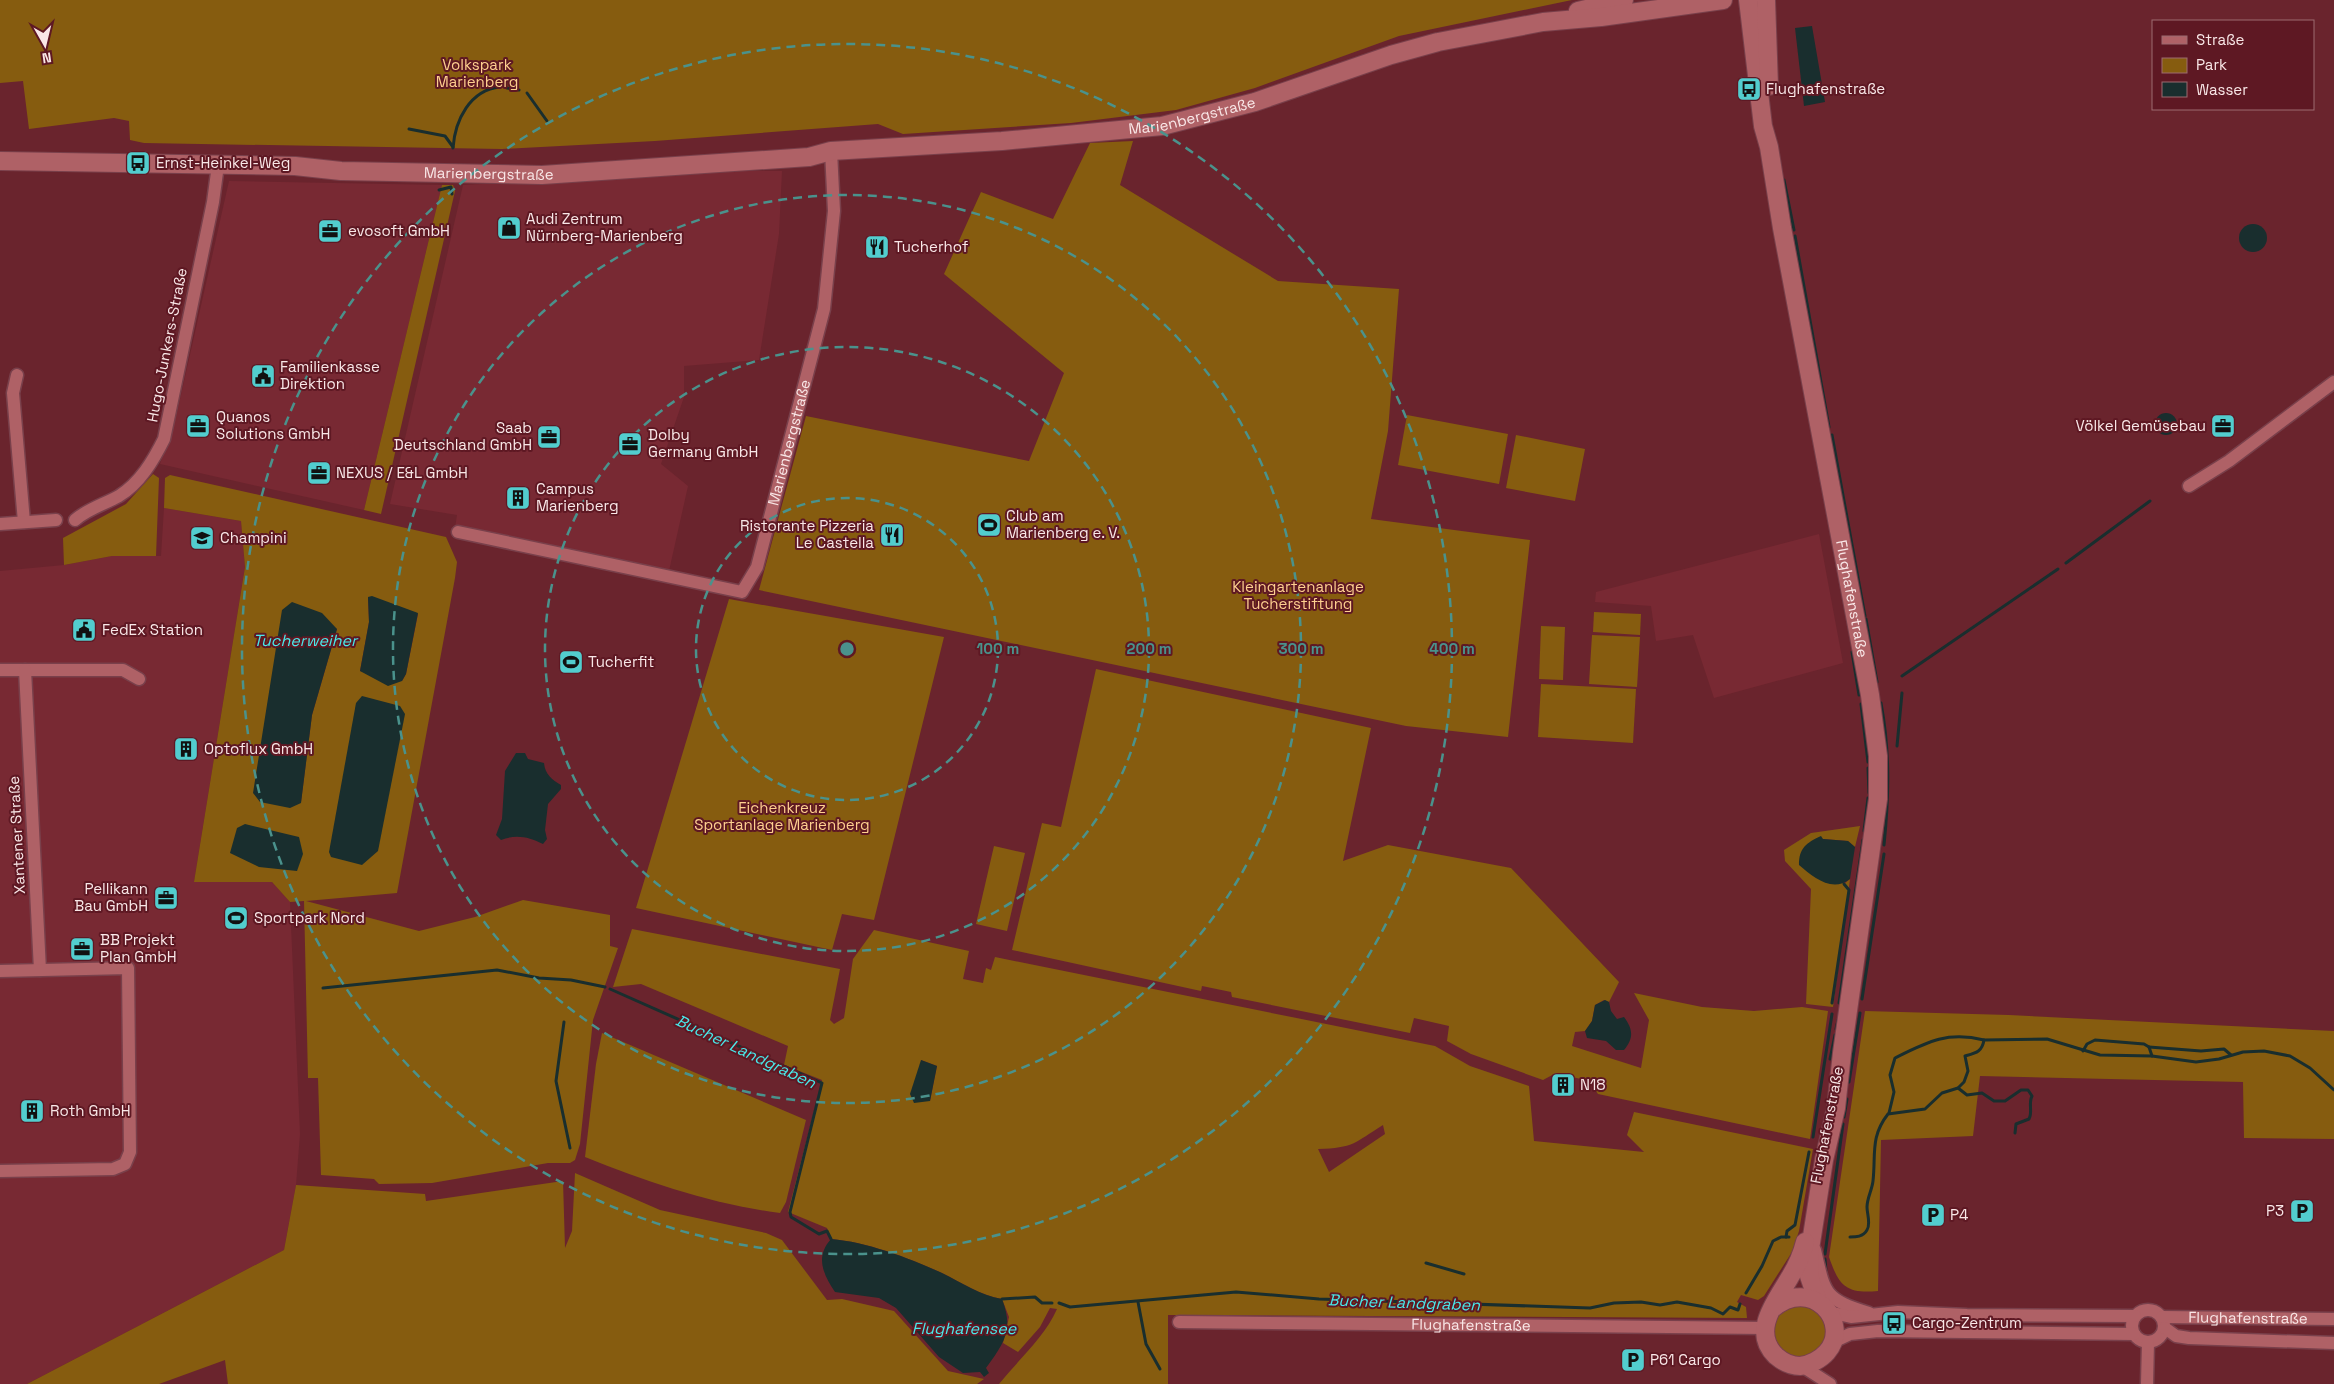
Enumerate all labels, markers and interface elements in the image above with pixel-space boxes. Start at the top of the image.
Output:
north arrow [20,20,70,70]
legend [2152,20,2314,110]
text: Straße [2196,30,2245,49]
text: N [41,48,53,67]
park label: Volkspark Marienberg [436,55,518,91]
text: Park [2196,55,2227,74]
bus stop icon: Flughafenstraße [1736,76,1762,102]
place label: Flughafenstraße [1766,79,1885,98]
text: Wasser [2196,80,2248,99]
street label: Marienbergstraße [1128,92,1257,138]
bus stop icon: Ernst-Heinkel-Weg [125,150,151,176]
place label: Ernst-Heinkel-Weg [156,153,290,172]
street label: Marienbergstraße [424,163,554,184]
place label: Audi Zentrum Nürnberg-Marienberg [526,209,683,245]
shop icon: Audi Zentrum Nürnberg-Marienberg [496,215,522,241]
office icon: evosoft GmbH [317,218,343,244]
place label: evosoft GmbH [348,221,450,240]
restaurant icon: Tucherhof [864,234,890,260]
place label: Tucherhof [894,237,969,256]
street label: Hugo-Junkers-Straße [142,266,191,424]
place label: Familienkasse Direktion [280,357,380,393]
public building icon: Familienkasse Direktion [250,363,276,389]
street label: Marienbergstraße [763,377,814,508]
place label: Quanos Solutions GmbH [216,407,330,443]
office icon: Quanos Solutions GmbH [185,413,211,439]
office icon: Völkel Gemüsebau [2210,413,2236,439]
place label: Völkel Gemüsebau [2075,416,2206,435]
place label: Saab Deutschland GmbH [394,418,532,454]
office icon: Saab Deutschland GmbH [536,424,562,450]
place label: Dolby Germany GmbH [648,425,758,461]
office icon: Dolby Germany GmbH [617,431,643,457]
office icon: NEXUS / E&L GmbH [306,460,332,486]
place label: NEXUS / E&L GmbH [336,463,468,482]
place label: Campus Marienberg [536,479,619,515]
building icon: Campus Marienberg [505,485,531,511]
place label: Club am Marienberg e. V. [1006,506,1120,542]
sports icon: Club am Marienberg e. V. [976,512,1002,538]
place label: Ristorante Pizzeria Le Castella [740,516,874,552]
restaurant icon: Ristorante Pizzeria Le Castella [879,522,905,548]
school or university icon: Champini [189,525,215,551]
place label: Champini [220,528,287,547]
street label: Flughafenstraße [1832,538,1873,659]
park label: Kleingartenanlage Tucherstiftung [1232,577,1364,613]
public building icon: FedEx Station [71,617,97,643]
place label: FedEx Station [102,620,203,639]
water label: Tucherweiher [253,630,359,651]
text: 100 m [977,639,1019,658]
text: 200 m [1127,639,1171,658]
text: 300 m [1278,639,1324,658]
text: 400 m [1429,639,1475,658]
centre of rings [838,640,856,658]
sports icon: Tucherfit [558,649,584,675]
place label: Tucherfit [588,652,654,671]
building icon: Optoflux GmbH [173,736,199,762]
place label: Optoflux GmbH [204,739,313,758]
street label: Xantener Straße [4,775,29,895]
park label: Eichenkreuz Sportanlage Marienberg [694,798,870,834]
place label: Pellikann Bau GmbH [74,879,148,915]
office icon: Pellikann Bau GmbH [153,885,179,911]
sports icon: Sportpark Nord [223,905,249,931]
place label: Sportpark Nord [254,908,365,927]
place label: BB Projekt Plan GmbH [100,930,177,966]
office icon: BB Projekt Plan GmbH [69,936,95,962]
water label: Bucher Landgraben [672,1010,820,1094]
street label: Flughafenstraße [1806,1064,1847,1185]
building icon: N18 [1550,1072,1576,1098]
place label: N18 [1580,1075,1606,1094]
building icon: Roth GmbH [19,1098,45,1124]
place label: Roth GmbH [50,1101,131,1120]
parking icon: P3 [2289,1198,2315,1224]
place label: P3 [2266,1201,2284,1220]
parking icon: P4 [1920,1202,1946,1228]
place label: P4 [1950,1205,1968,1224]
water label: Bucher Landgraben [1328,1289,1482,1316]
street label: Flughafenstraße [2188,1307,2308,1328]
bus stop icon: Cargo-Zentrum [1881,1310,1907,1336]
place label: Cargo-Zentrum [1912,1313,2022,1332]
street label: Flughafenstraße [1411,1314,1531,1335]
water label: Flughafensee [912,1318,1017,1339]
parking icon: P61 Cargo [1620,1347,1646,1373]
place label: P61 Cargo [1650,1350,1721,1369]

